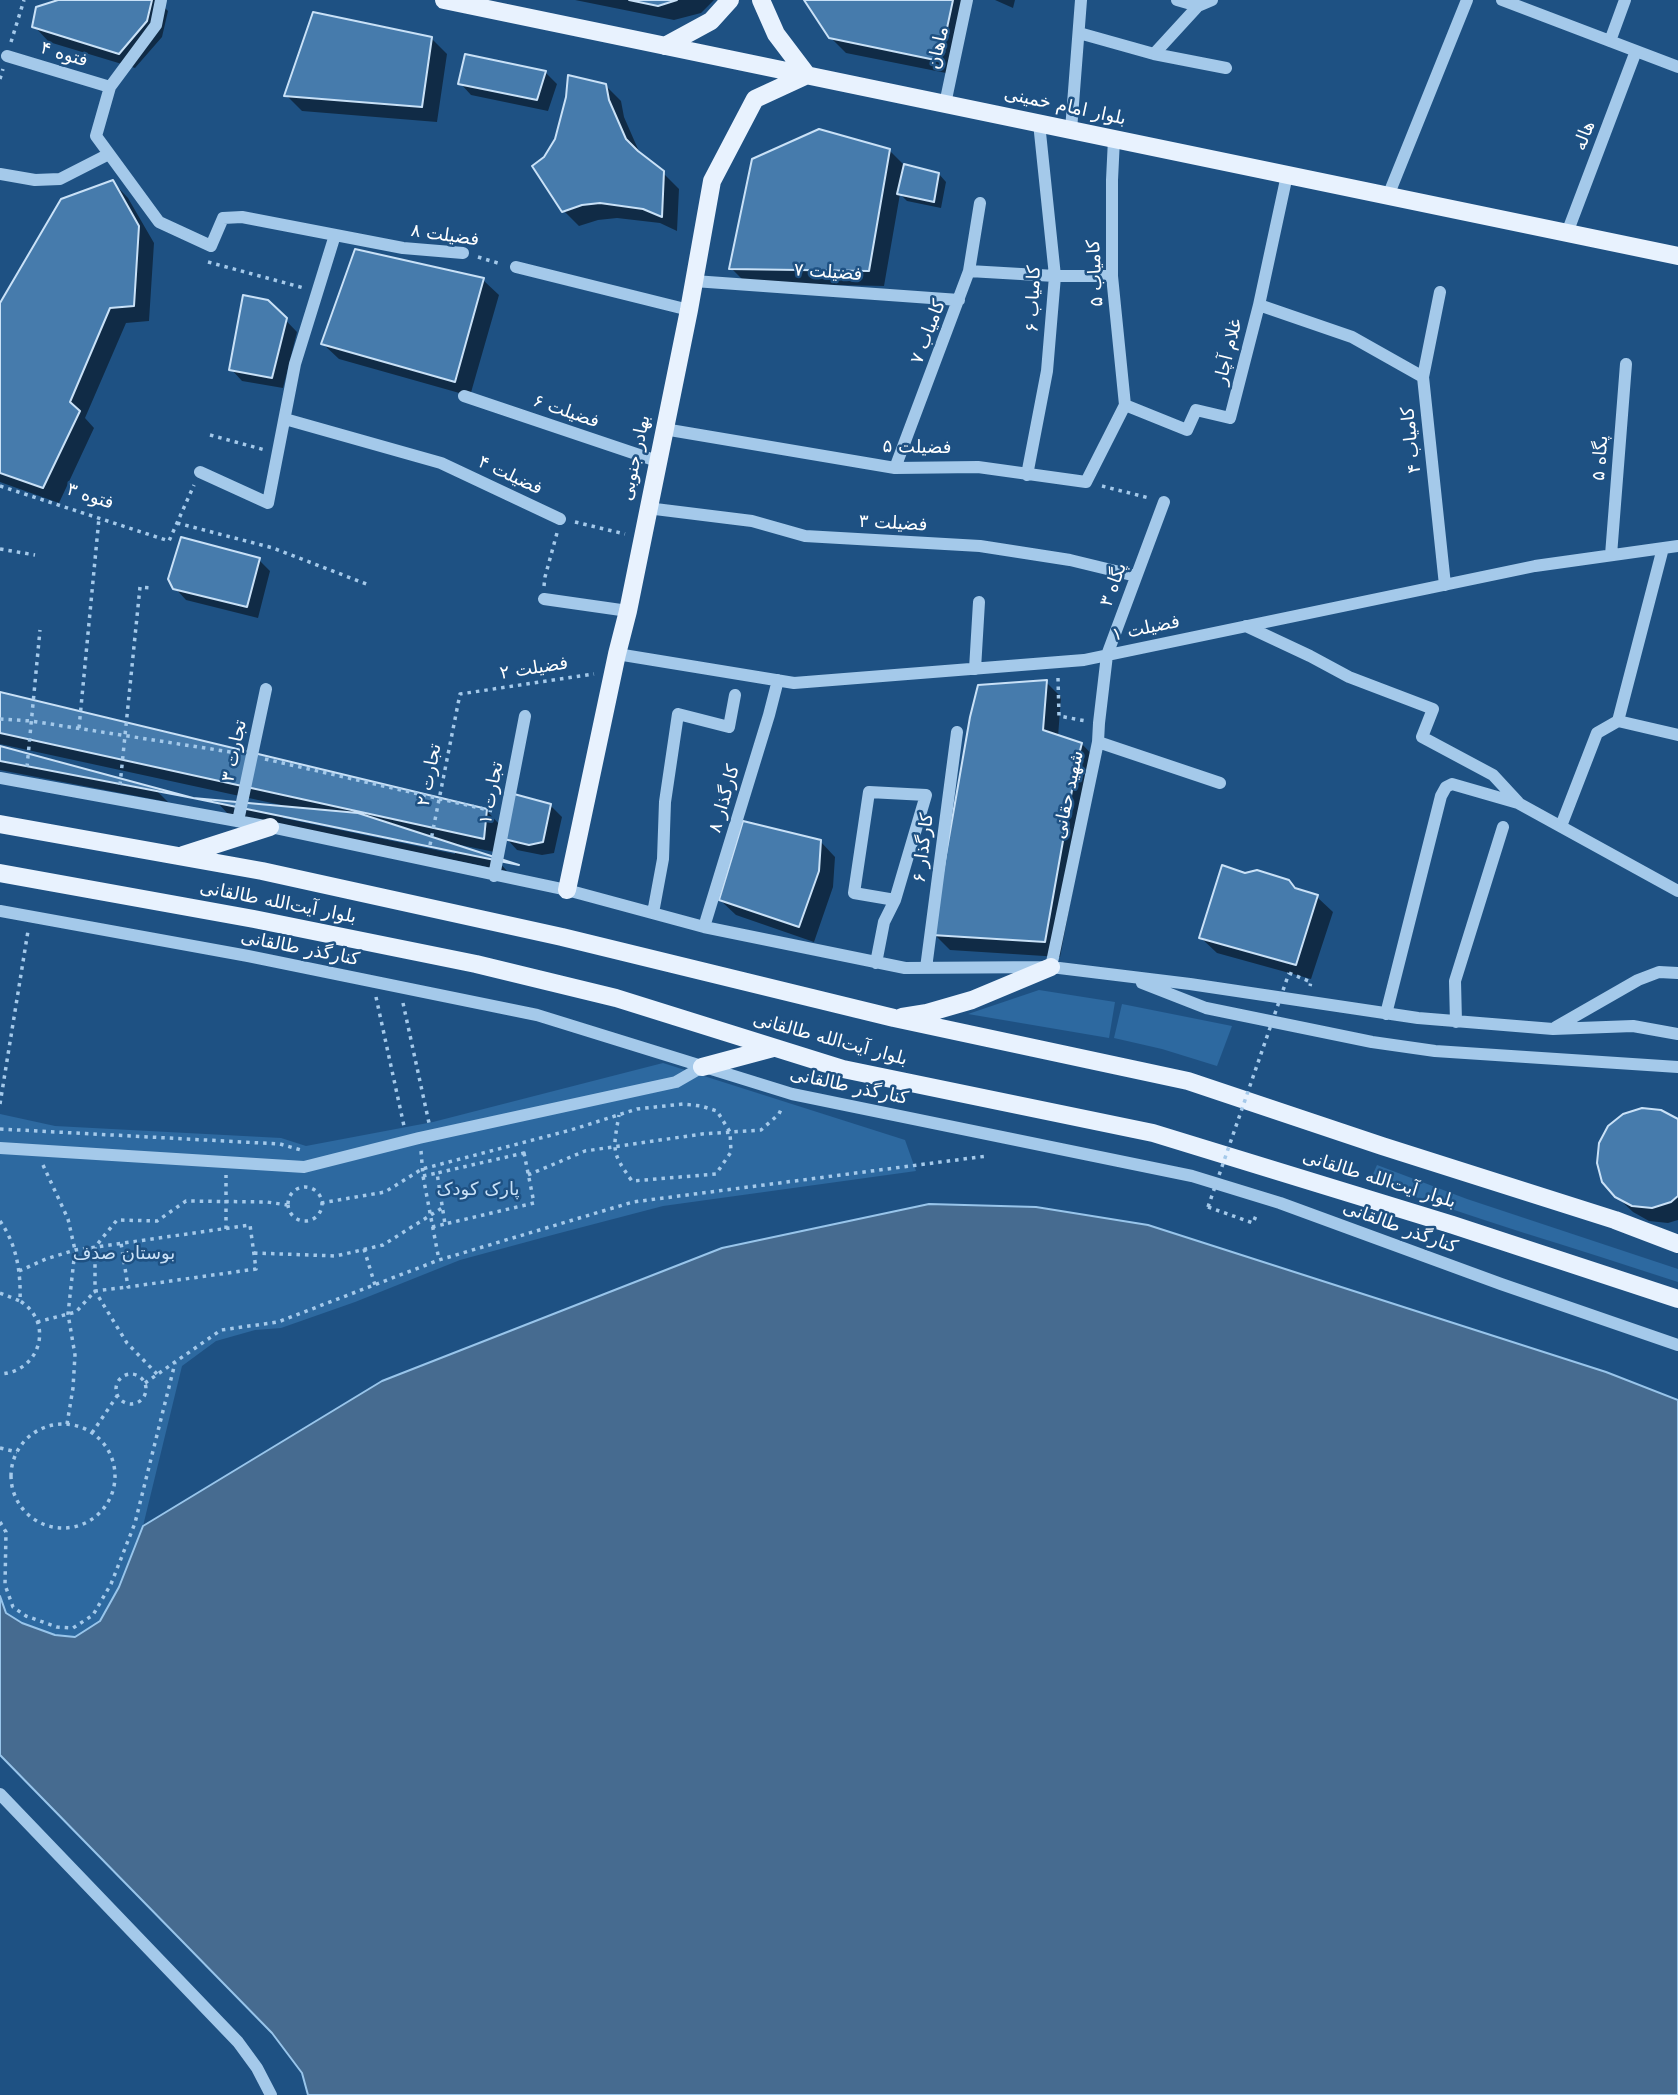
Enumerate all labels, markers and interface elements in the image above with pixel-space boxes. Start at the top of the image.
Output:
street label: ماهان [924,25,954,71]
street label: فتوه ۴ [38,38,90,72]
street label: بلوار امام خمینی [1002,84,1128,130]
street label: هاله [1570,118,1600,154]
street label: فضیلت ۸ [409,221,481,251]
street label: کامیاب ۵ [1083,239,1109,307]
street label: فضیلت ۷ [793,260,863,286]
street label: کامیاب ۶ [1022,265,1046,333]
street label: کامیاب ۷ [907,297,951,367]
street label: غلام آچار [1210,317,1248,387]
street label: فضیلت ۶ [530,391,602,433]
street label: کامیاب ۴ [1398,406,1426,474]
street label: بهادر جنوبی [616,413,656,503]
street label: پگاه ۵ [1589,435,1613,481]
street label: فضیلت ۵ [882,437,952,459]
street label: فضیلت ۴ [474,452,546,500]
street label: فتوه ۳ [64,479,116,515]
street label: فضیلت ۳ [858,511,928,537]
street label: پگاه ۳ [1096,560,1132,610]
street label: فضیلت ۱ [1110,611,1182,647]
street label: فضیلت ۲ [498,653,570,685]
street label: تجارت ۳ [218,718,252,784]
street label: تجارت ۲ [413,742,447,808]
street label: شهید حقانی [1049,749,1089,841]
street label: تجارت ۱ [475,760,509,826]
street label: کارگذار ۸ [705,762,745,836]
street label: کارگذار ۶ [909,812,939,884]
street label: بلوار آیت‌الله طالقانی [198,877,358,929]
street label: کنارگذر طالقانی [239,927,361,971]
street label: بلوار آیت‌الله طالقانی [750,1009,910,1071]
street label: کنارگذر طالقانی [788,1064,910,1110]
street label: بلوار آیت‌الله طالقانی [1300,1146,1458,1214]
park label: پارک کودک [436,1179,520,1201]
street label: کنارگذر طالقانی [1340,1197,1460,1259]
park label: بوستان صدف [73,1243,175,1265]

